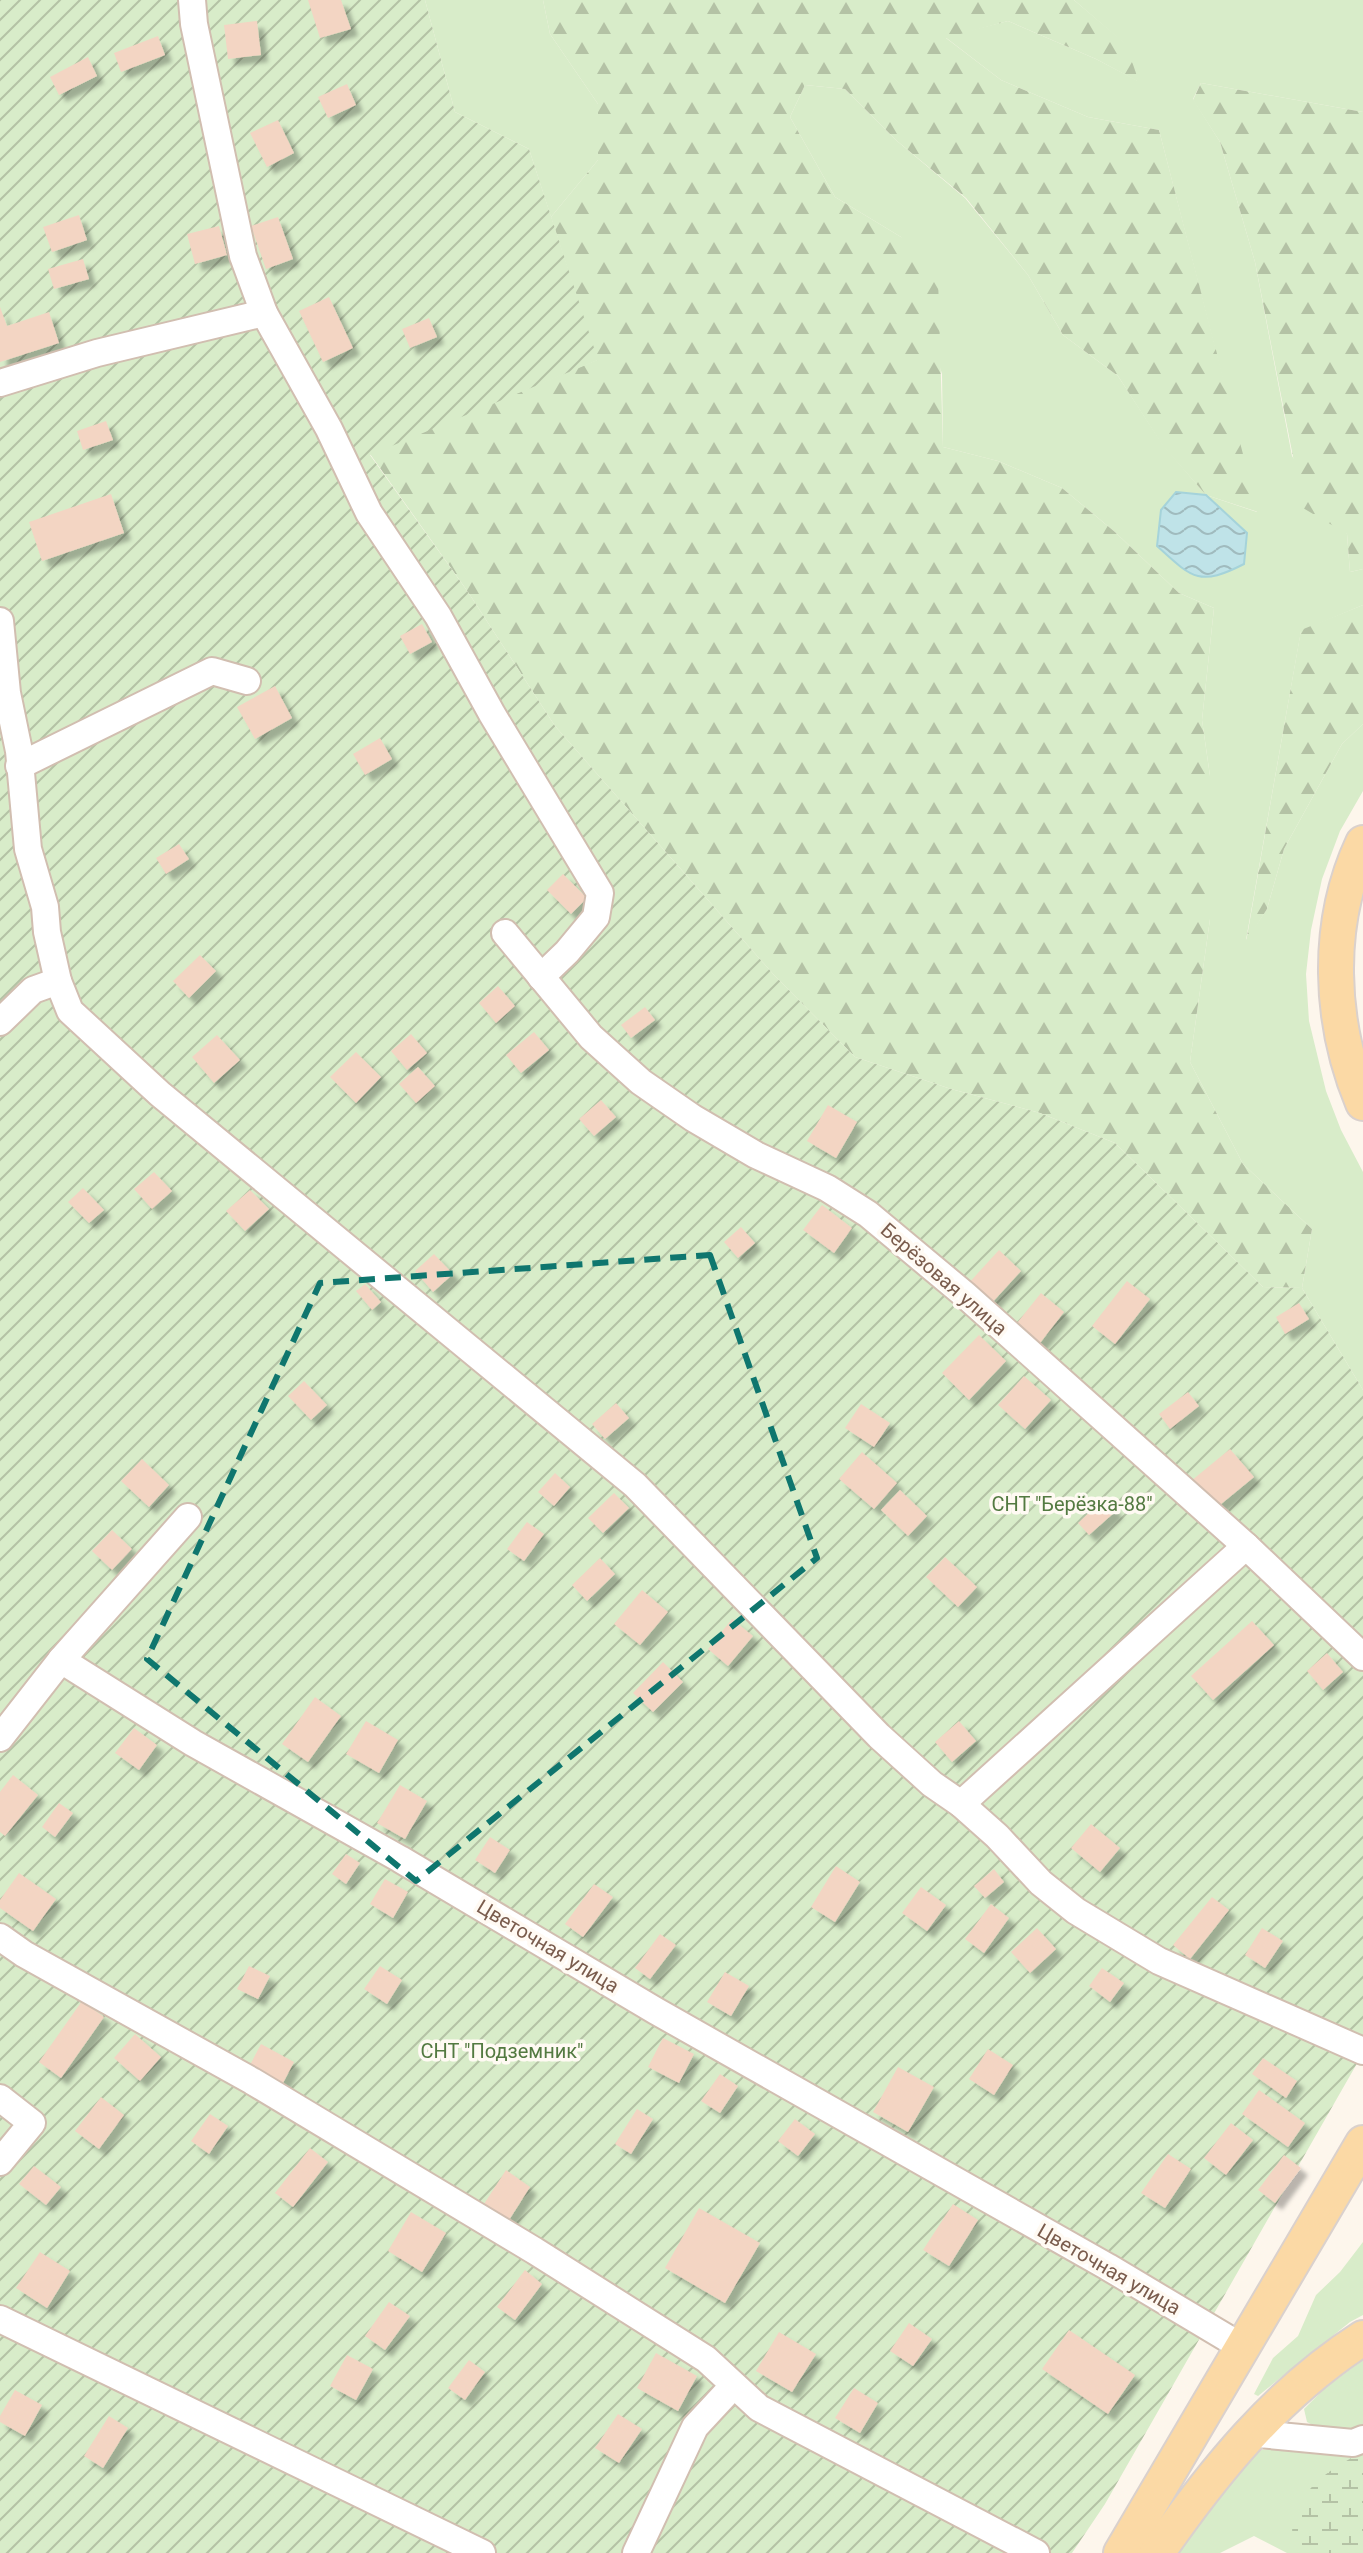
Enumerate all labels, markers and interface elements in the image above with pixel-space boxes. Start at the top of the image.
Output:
street label: Берёзовая улица [876,1218,1012,1340]
park label: СНТ "Берёзка-88" [991,1492,1153,1516]
street label: Цветочная улица [473,1894,623,1998]
park label: СНТ "Подземник" [421,2039,583,2063]
street label: Цветочная улица [1033,2218,1185,2320]

